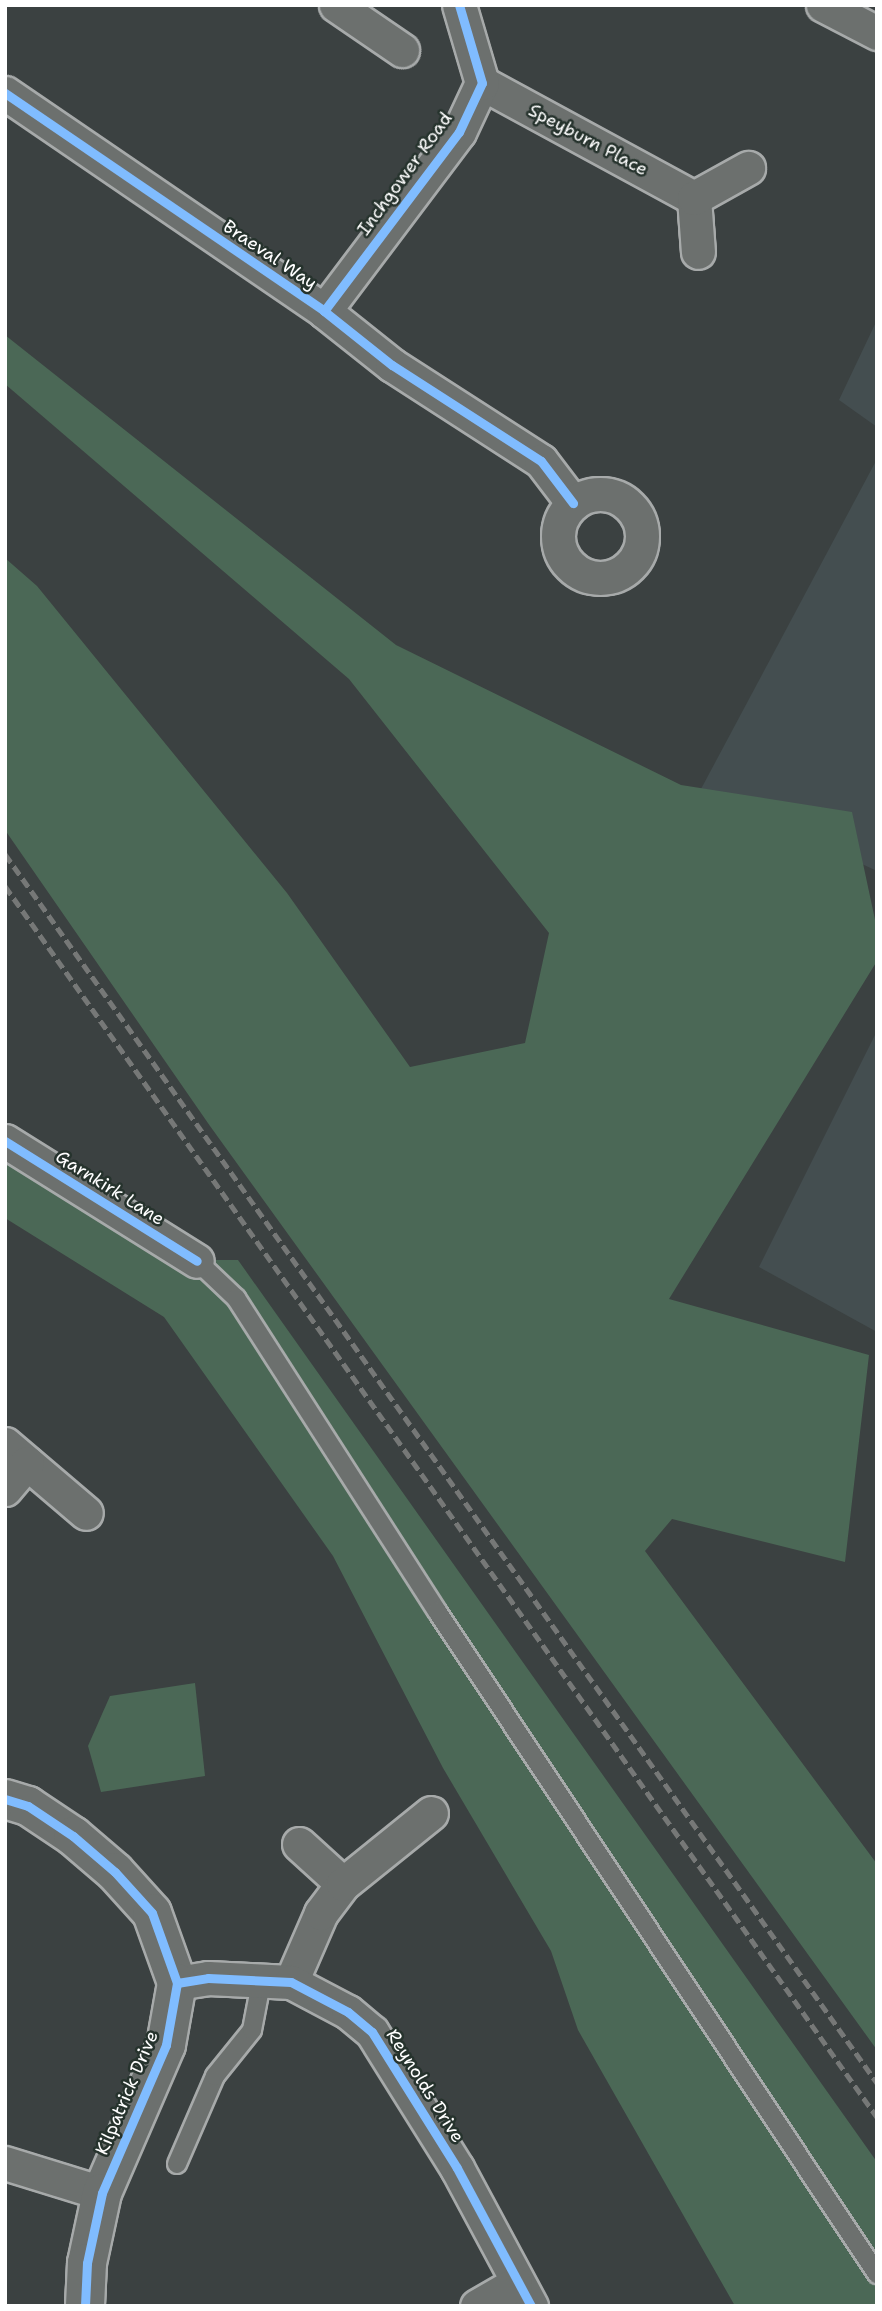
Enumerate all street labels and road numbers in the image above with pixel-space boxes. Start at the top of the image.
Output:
street label: Speyburn Place [525,100,651,180]
street label: Inchgower Road [353,108,457,240]
street label: Braeval Way [219,216,321,294]
street label: Garnkirk Lane [52,1146,168,1230]
street label: Reynolds Drive [381,2025,469,2147]
street label: Kilpatrick Drive [91,2028,163,2158]

